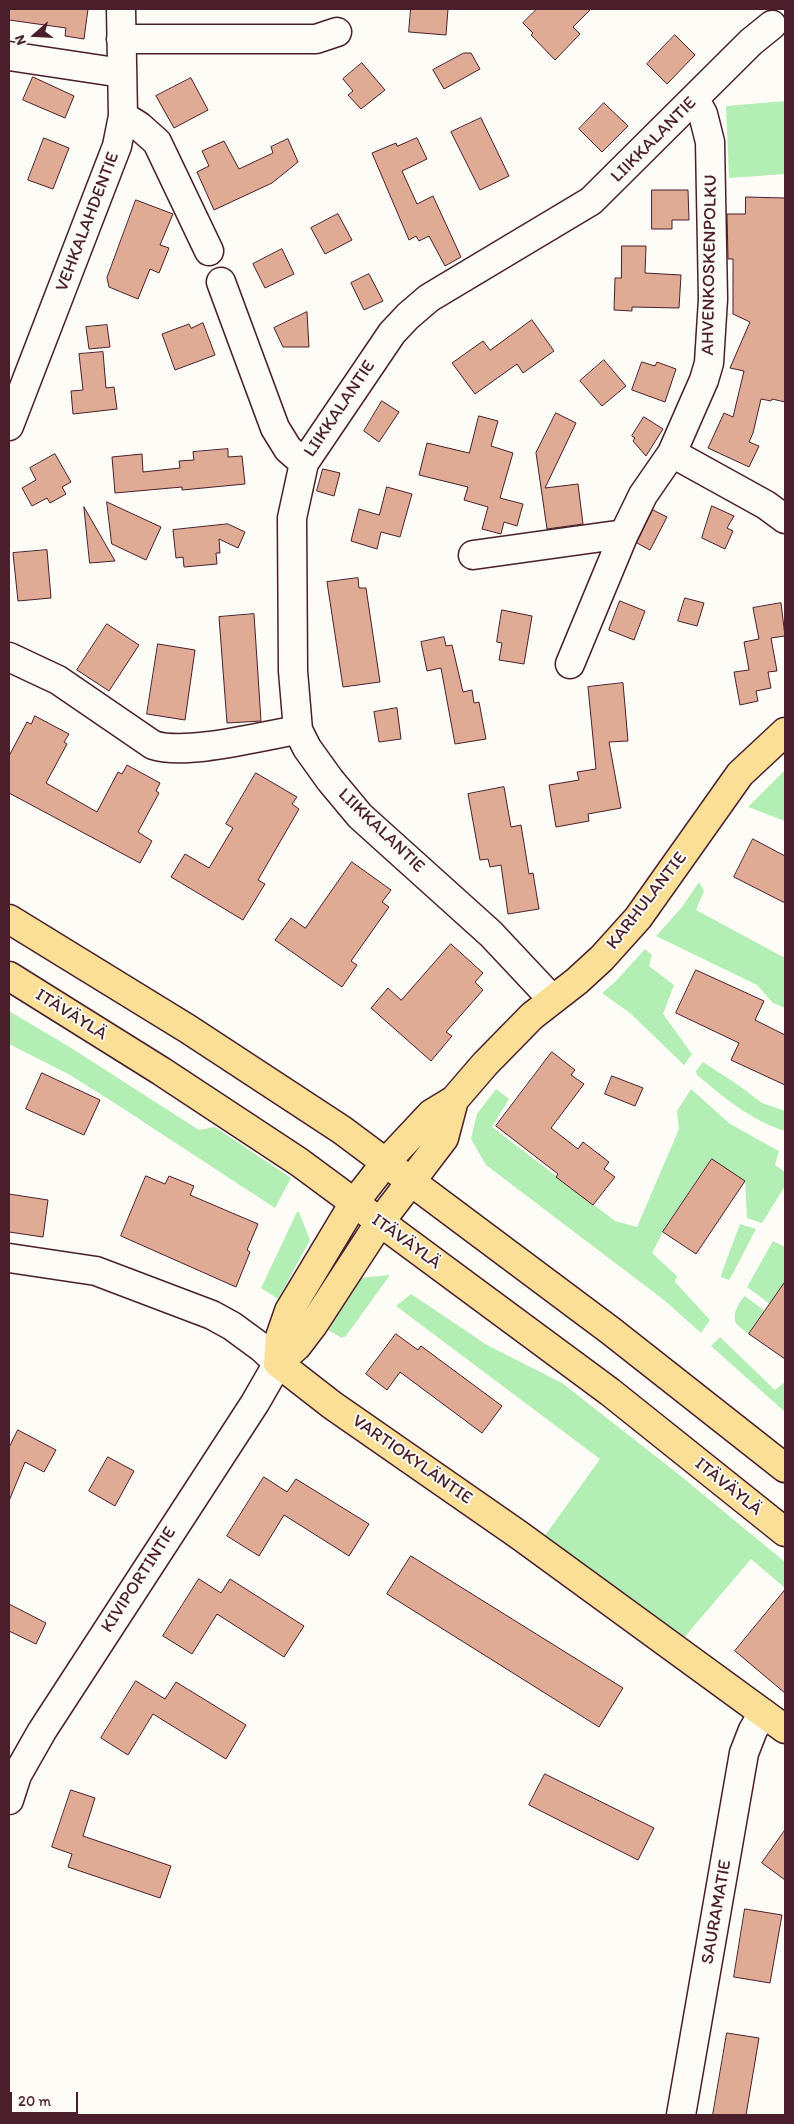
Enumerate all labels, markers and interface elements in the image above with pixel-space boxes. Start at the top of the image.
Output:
north arrow [10,10,60,60]
text: N [11,33,30,47]
street label: LIIKKALANTIE [607,93,701,187]
street label: VEHKALAHDENTIE [51,149,125,295]
street label: AHVENKOSKENPOLKU [698,174,722,356]
street label: LIIKKALANTIE [300,356,380,462]
street label: LIIKKALANTIE [333,784,429,878]
street label: KARHULANTIE [602,848,692,954]
street label: ITÄVÄYLÄ [31,985,111,1045]
street label: ITÄVÄYLÄ [367,1210,445,1274]
street label: VARTIOKYLÄNTIE [348,1410,476,1510]
street label: ITÄVÄYLÄ [690,1453,766,1521]
street label: KIVIPORTINTIE [97,1523,181,1637]
street label: SAURAMATIE [697,1858,737,1966]
scale bar [12,2082,80,2114]
text: 20 m [18,2092,51,2110]

